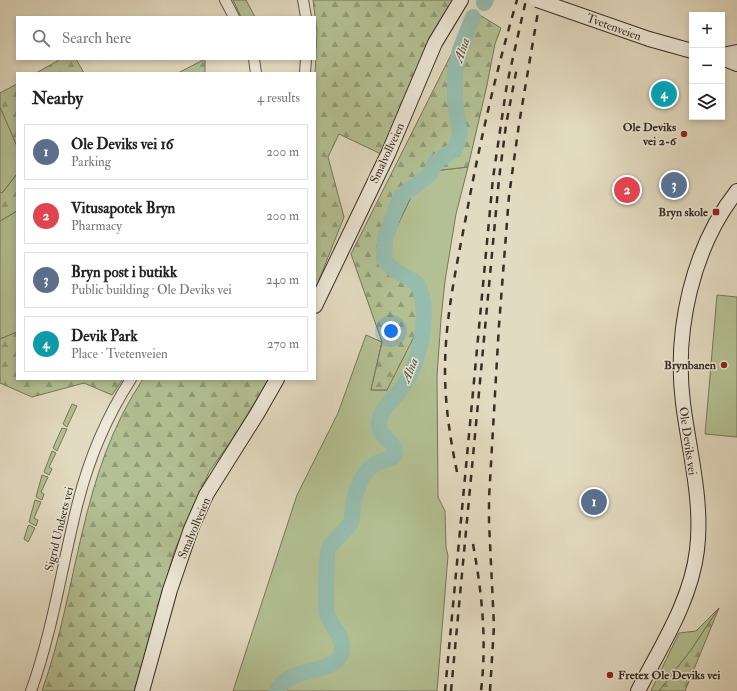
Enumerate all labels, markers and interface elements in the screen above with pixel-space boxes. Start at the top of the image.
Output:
street label: Tvetenveien [584,11,643,44]
map controls [689,12,725,120]
button: + [689,12,725,48]
search box [16,16,316,60]
icon: search [30,27,52,49]
text: Search here [62,29,131,48]
water label: Alna [450,36,473,67]
button: − [689,48,725,84]
pin: 4 [651,79,677,109]
button: layers [689,84,725,120]
text: Nearby [32,88,83,109]
text: 4 results [257,90,300,106]
street label: Smalvollveien [367,120,408,186]
place label: Ole Deviks vei 2-6 [623,120,677,149]
marker: Ole Deviks vei 2-6 [679,129,689,139]
text: Ole Deviks vei 16 [71,135,173,154]
text: 1 [44,144,48,160]
text: 200 m [266,144,299,160]
text: Parking [71,154,111,170]
pin: 3 [661,170,687,200]
pin: 2 [614,175,640,205]
text: Vitusapotek Bryn [71,199,175,218]
place label: Bryn skole [658,205,709,220]
marker: Bryn skole [711,207,721,217]
text: 2 [43,208,49,224]
text: 200 m [266,208,299,224]
text: Pharmacy [71,218,122,234]
text: Bryn post i butikk [71,263,177,282]
text: 3 [44,272,49,288]
text: 240 m [266,272,299,288]
text: Public building · Ole Deviks vei [71,282,232,298]
your location [381,321,401,341]
text: Devik Park [71,327,138,346]
text: 4 [42,336,50,352]
text: 270 m [267,336,299,352]
text: Place · Tvetenveien [71,346,168,362]
water label: Alna [397,356,422,387]
place label: Brynbanen [664,358,717,373]
marker: Brynbanen [719,360,729,370]
street label: Ole Deviks vei [675,406,700,476]
street label: Sigrid Undsets vei [42,485,77,573]
pin: 1 [581,487,607,517]
street label: Smalvollveien [175,495,214,561]
place label: Fretex Ole Deviks vei [618,668,721,683]
marker: Fretex Ole Deviks vei [605,670,615,680]

